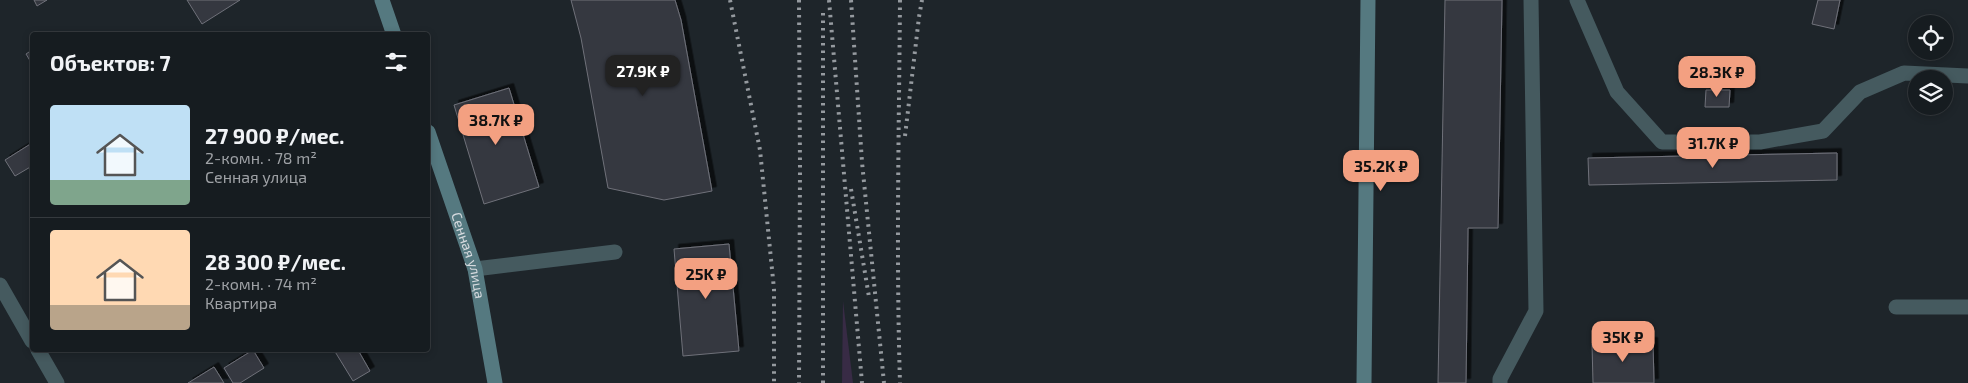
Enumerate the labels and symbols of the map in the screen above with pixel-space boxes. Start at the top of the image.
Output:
pin: 27.9K ₽ [597,54,689,97]
pin: 28.3K ₽ [1671,56,1763,98]
pin: 38.7K ₽ [450,104,542,146]
pin: 31.7K ₽ [1667,126,1759,169]
pin: 35.2K ₽ [1335,150,1427,192]
street label: Сенная улица [448,210,489,300]
pin: 25K ₽ [671,258,741,300]
pin: 35K ₽ [1588,320,1658,363]

